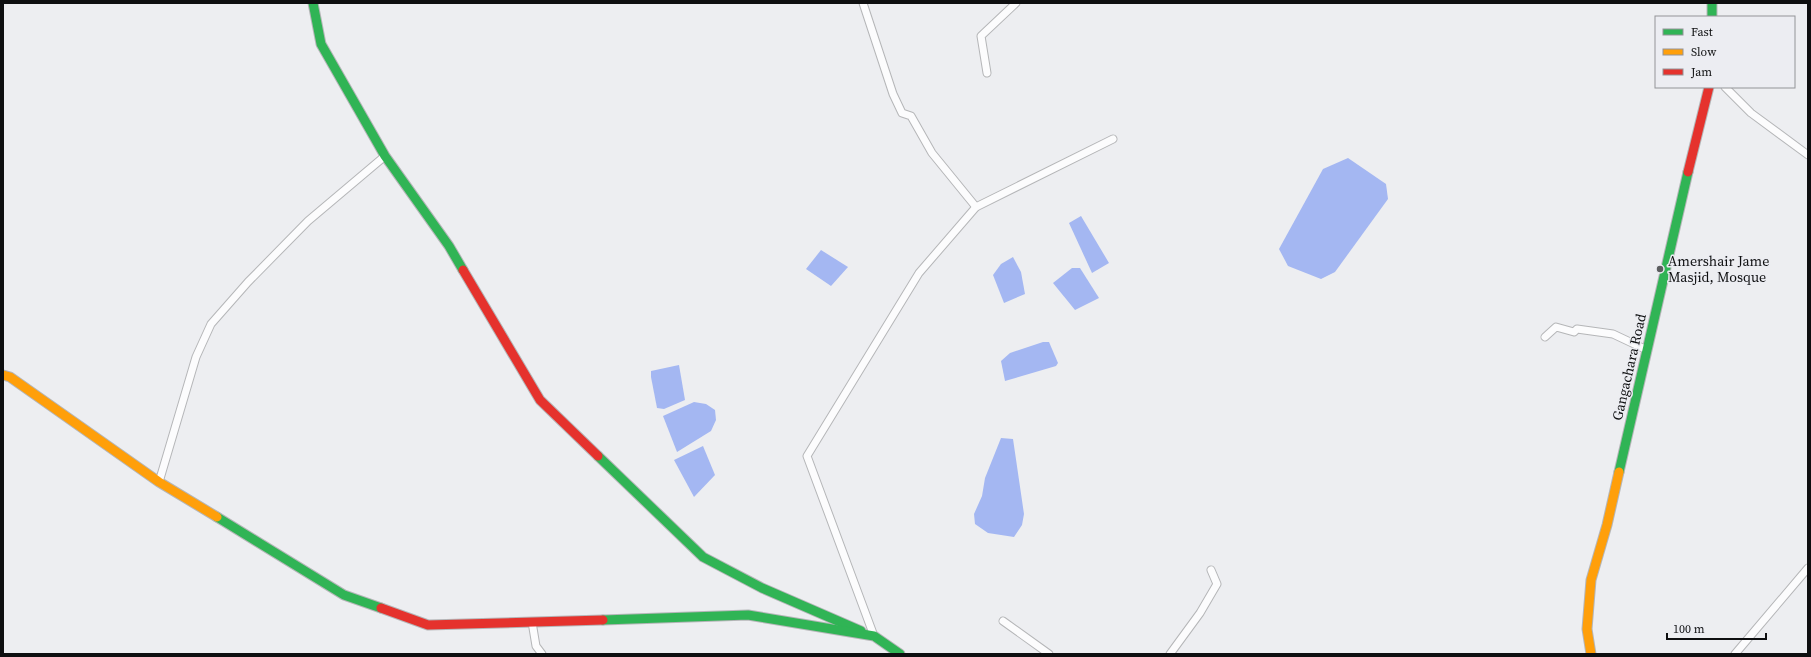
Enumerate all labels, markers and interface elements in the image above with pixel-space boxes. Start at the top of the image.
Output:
legend [1655,16,1795,88]
text: Fast [1691,24,1713,40]
text: Slow [1691,44,1717,60]
text: Jam [1690,64,1712,80]
place label: Amershair Jame Masjid, Mosque [1668,251,1769,287]
marker: Amershair Jame Masjid, Mosque [1655,264,1665,274]
street label: Gangachara Road [1607,311,1651,422]
scale bar [1667,615,1766,641]
text: 100 m [1673,621,1705,637]

